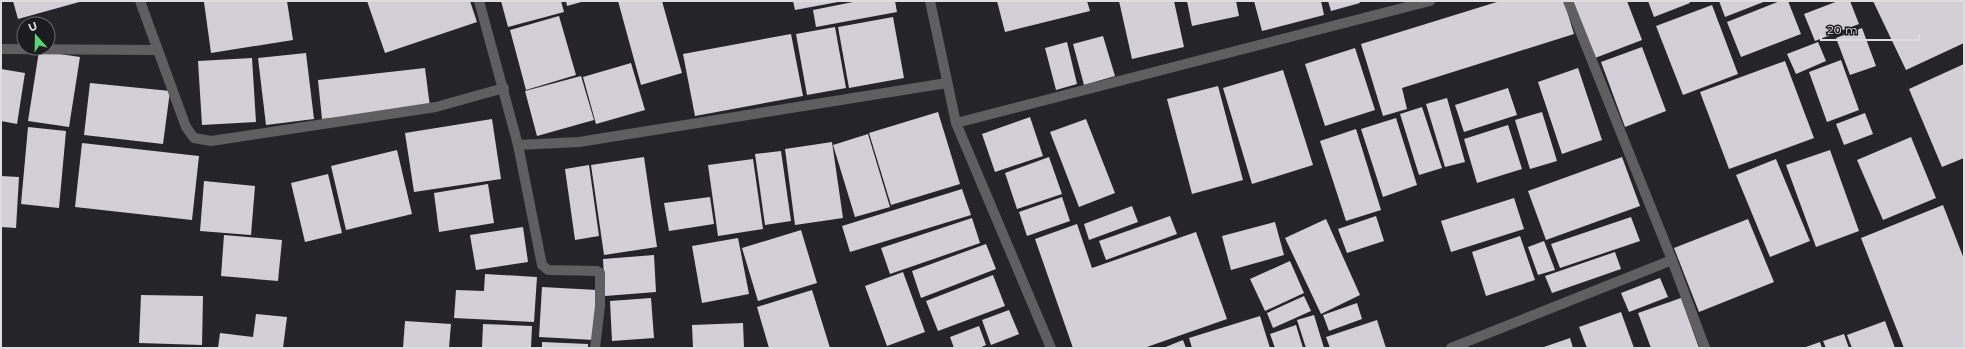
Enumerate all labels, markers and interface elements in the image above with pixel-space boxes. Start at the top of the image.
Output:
north arrow [16,16,56,56]
scale bar [1821,16,1919,42]
text: U [26,19,39,35]
text: 20 m [1827,22,1858,37]

